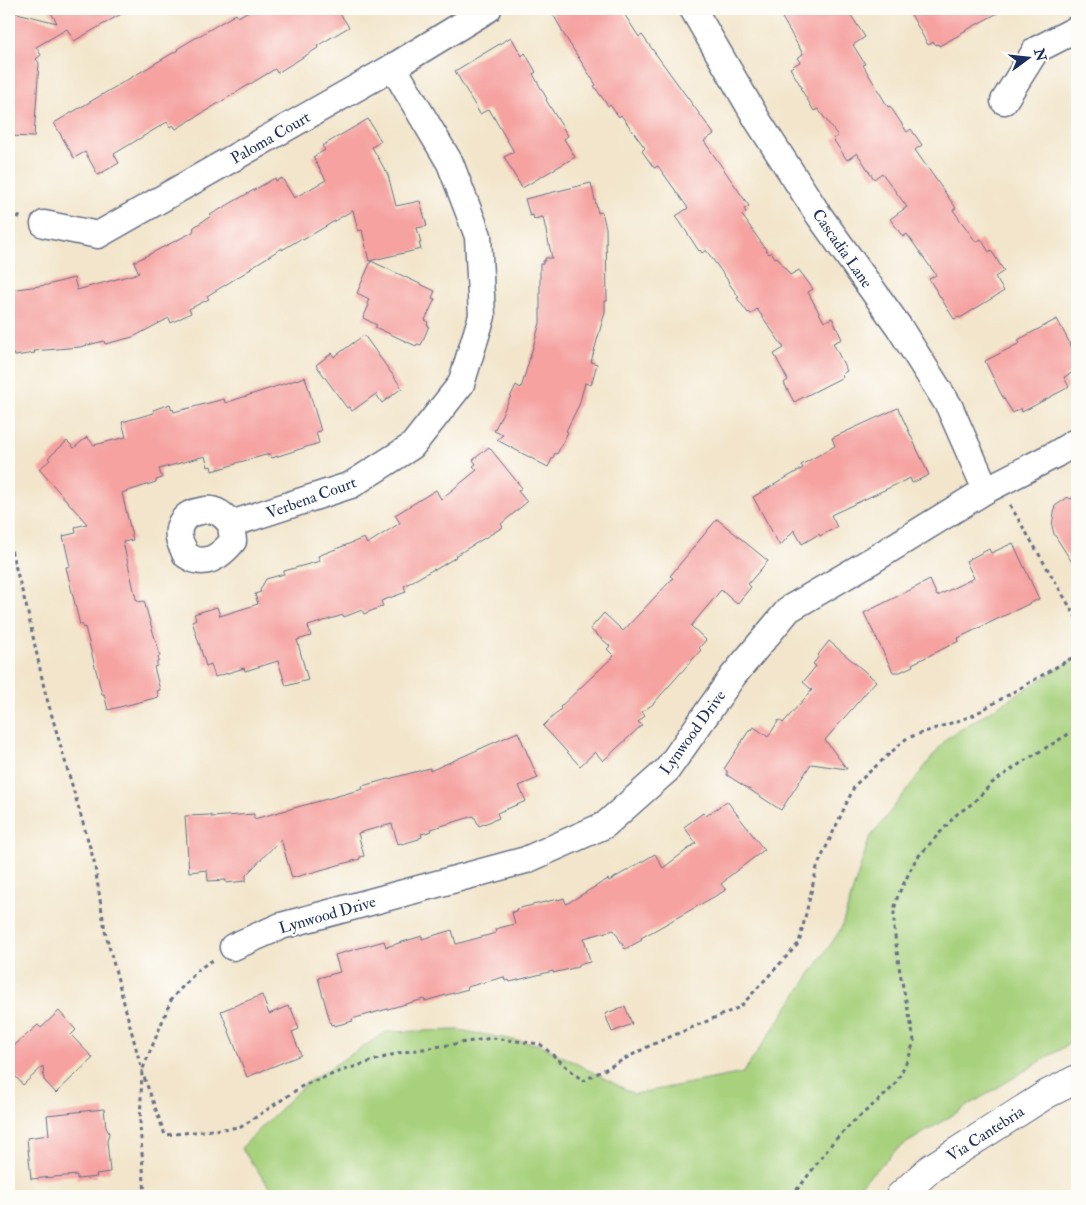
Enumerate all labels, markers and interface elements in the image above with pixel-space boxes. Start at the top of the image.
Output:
north arrow [1004,32,1054,82]
text: N [1030,46,1050,63]
street label: Paloma Court [227,107,314,169]
street label: Cascadia Lane [808,205,877,292]
street label: Verbena Court [264,472,359,523]
street label: Lynwood Drive [655,686,730,779]
street label: Lynwood Drive [277,892,378,938]
street label: Via Cantebria [943,1101,1028,1166]

